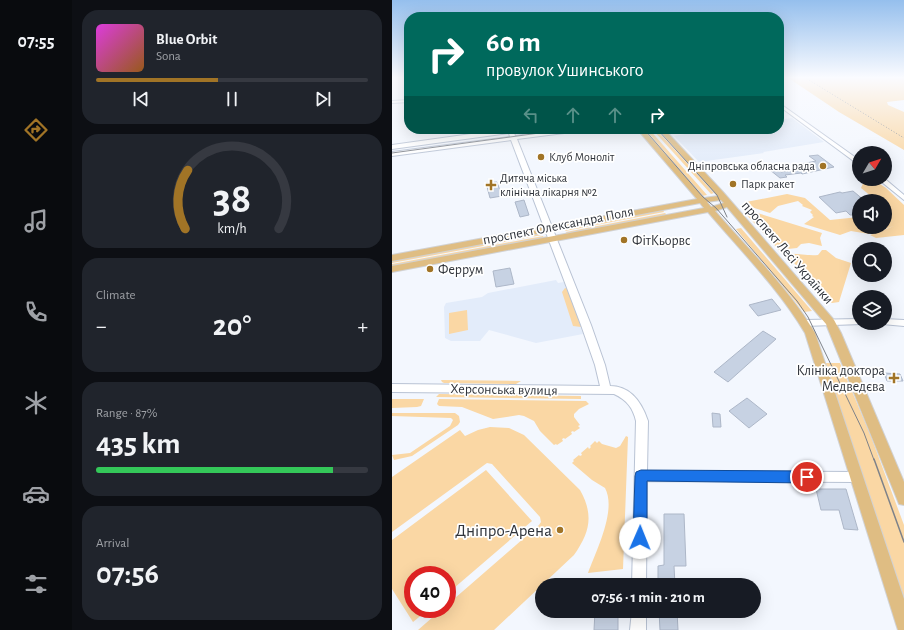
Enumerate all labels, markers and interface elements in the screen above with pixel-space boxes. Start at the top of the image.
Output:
icon: right [420,28,472,80]
text: 60 m [486,29,541,57]
text: Blue Orbit [156,32,217,47]
text: 07:55 [18,33,54,51]
text: Sona [156,50,181,63]
text: провулок Ушинського [486,62,643,80]
icon: previous [130,88,152,110]
icon: pause [221,88,243,110]
icon: next [312,88,334,110]
icon: left [520,104,542,126]
icon: ahead [562,104,584,126]
icon: ahead [604,104,626,126]
icon: right [646,104,668,126]
icon: directions [22,116,50,144]
north arrow [852,146,892,186]
map controls [852,146,892,330]
place label: Клуб Моноліт [549,151,615,164]
marker: Клуб Моноліт [536,152,546,162]
place label: Дніпровська обласна рада [688,160,816,172]
marker: Дніпровська обласна рада [818,161,828,171]
place label: Дитяча міська клінічна лікарня №2 [500,172,598,198]
place label: Парк ракет [741,178,795,190]
text: 38 [213,179,251,220]
marker: Дитяча міська клінічна лікарня №2 [485,179,497,191]
marker: Парк ракет [728,179,738,189]
button: sound [852,194,892,234]
street label: проспект Лесі Українки [739,198,836,307]
street label: проспект Олександра Поля [482,204,635,247]
icon: music [22,207,50,235]
text: km/h [217,222,247,236]
place label: ФiтКьорвс [632,234,691,248]
marker: ФiтКьорвс [619,235,629,245]
button: search [852,242,892,282]
place label: Феррум [438,263,484,277]
marker: Феррум [425,264,435,274]
text: Climate [96,289,135,302]
button: layers [852,290,892,330]
icon: phone [22,298,50,326]
text: 20° [213,311,251,341]
text: − [96,315,107,337]
text: + [357,315,368,337]
place label: Клініка доктора Медведєва [796,364,886,394]
marker: Клініка доктора Медведєва [888,372,900,384]
street label: Херсонська вулиця [450,382,558,398]
icon: climate [22,389,50,417]
text: Range · 87% [96,407,157,420]
text: 435 km [96,429,181,459]
pin [790,460,824,494]
icon: arrive [796,466,818,488]
icon: car [22,480,50,508]
position arrow [619,517,661,559]
place label: Дніпро-Арена [455,522,552,539]
marker: Дніпро-Арена [555,525,565,535]
text: Arrival [96,537,129,550]
text: 07:56 [96,559,159,589]
speed limit sign: 40 [404,566,456,618]
icon: filters [22,570,50,598]
text: 07:56 · 1 min · 210 m [591,590,705,605]

